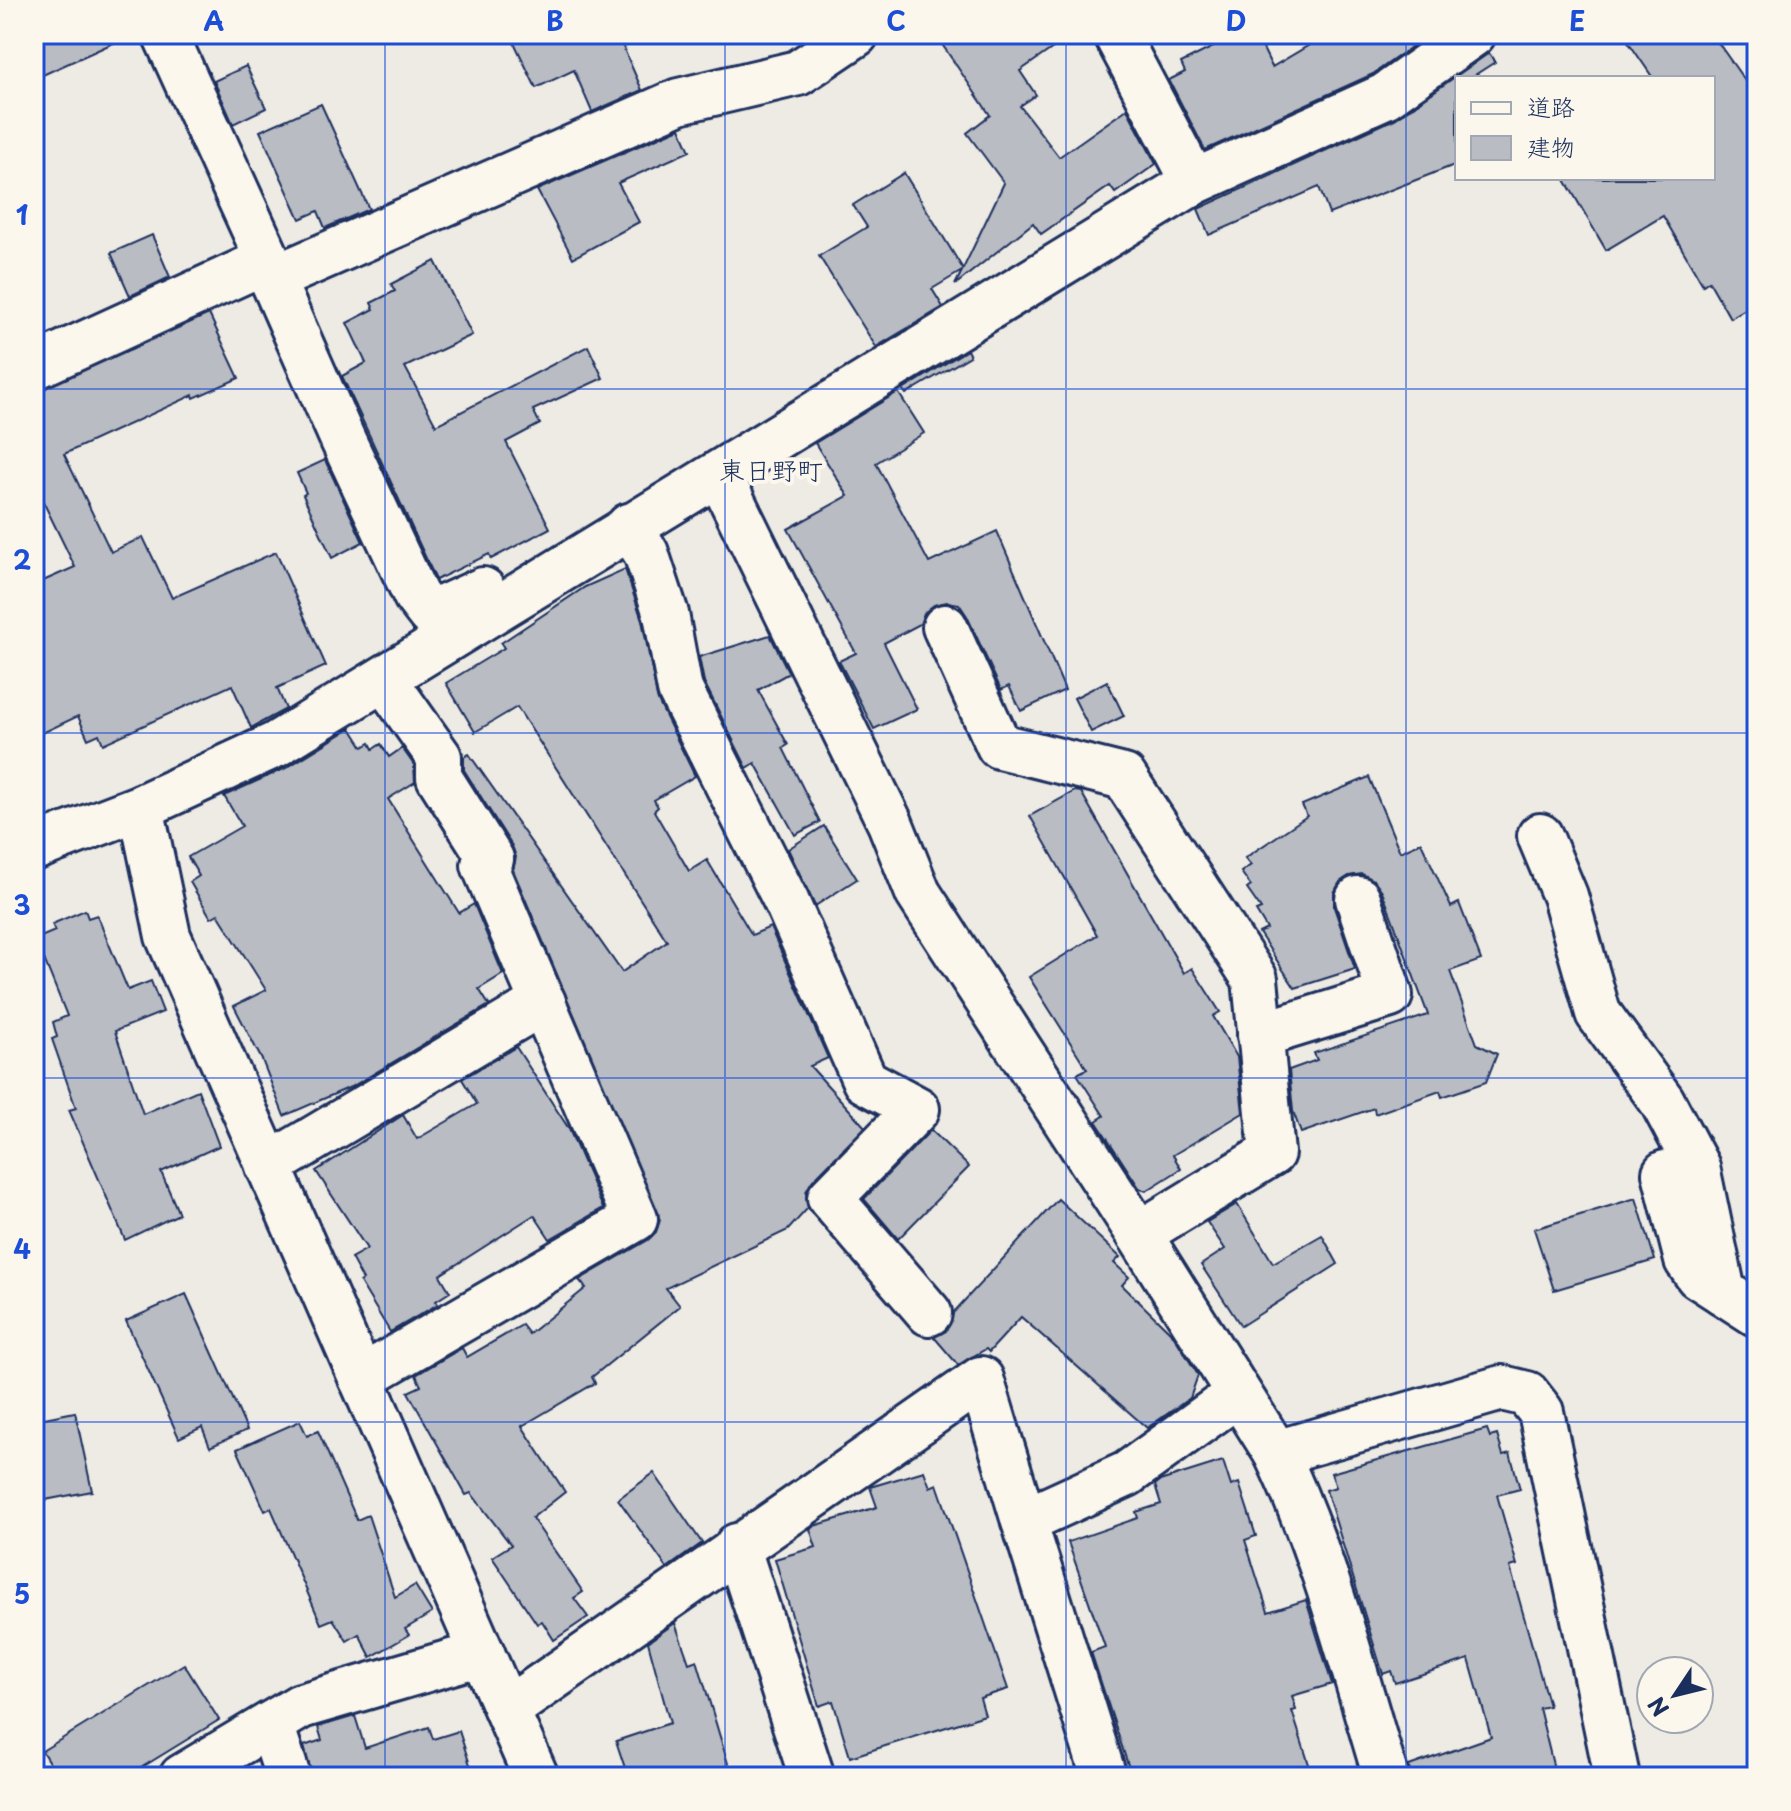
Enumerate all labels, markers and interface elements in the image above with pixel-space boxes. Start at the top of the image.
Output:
text: A [204,1,224,40]
text: B [546,1,564,40]
text: C [886,1,906,40]
text: D [1226,1,1246,40]
text: E [1569,1,1585,40]
legend [1455,76,1715,180]
text: 道路 [1527,88,1575,124]
text: 建物 [1527,128,1575,164]
text: 1 [16,195,28,234]
district label: 東日野町 [719,450,823,489]
text: 2 [13,540,31,579]
text: 3 [13,885,31,924]
text: 4 [13,1229,31,1268]
text: 5 [14,1574,30,1613]
north arrow [1635,1655,1715,1735]
text: N [1639,1691,1676,1724]

